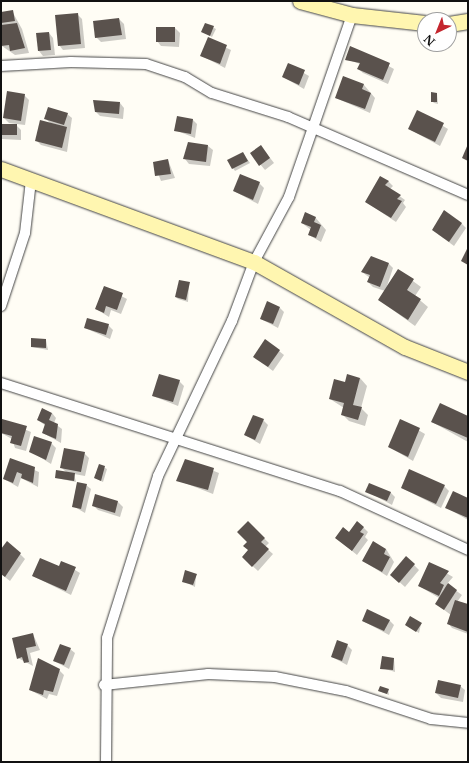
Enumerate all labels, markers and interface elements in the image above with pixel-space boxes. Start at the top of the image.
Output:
north arrow [417,12,457,52]
text: N [421,31,438,49]

